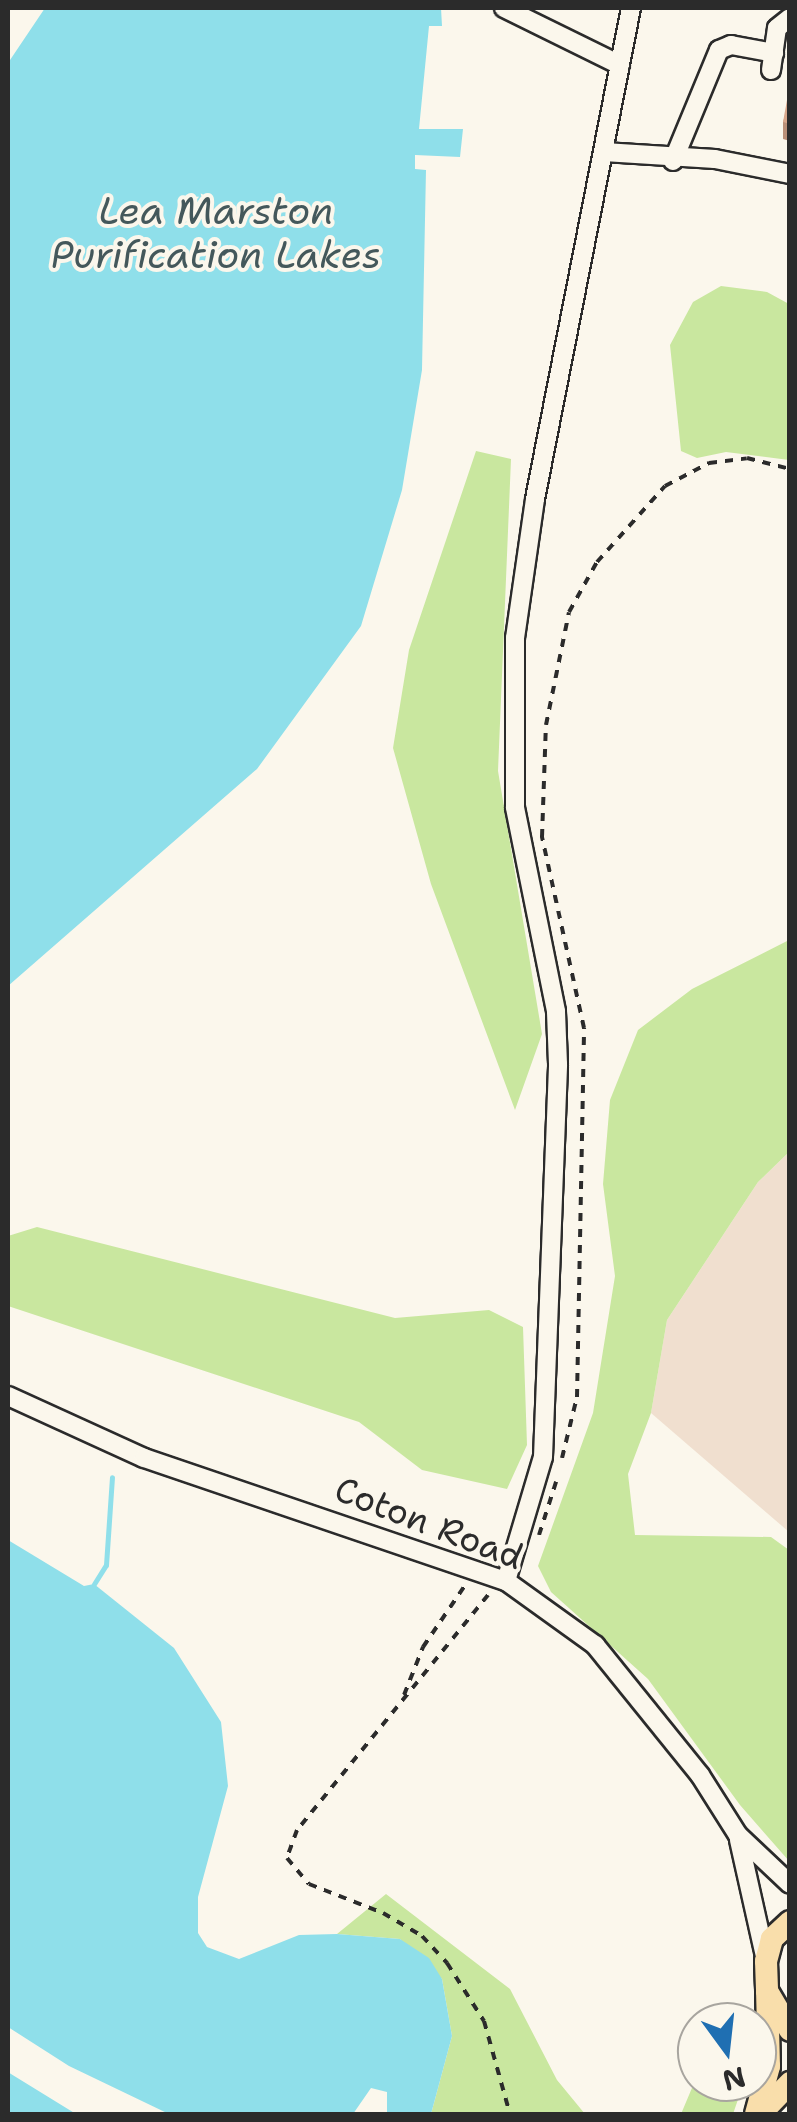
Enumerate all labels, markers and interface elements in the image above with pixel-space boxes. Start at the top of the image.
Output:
water label: Lea Marston Purification Lakes [51,188,381,278]
street label: Coton Road [329,1468,529,1578]
north arrow [677,2002,777,2102]
text: N [719,2058,750,2100]

